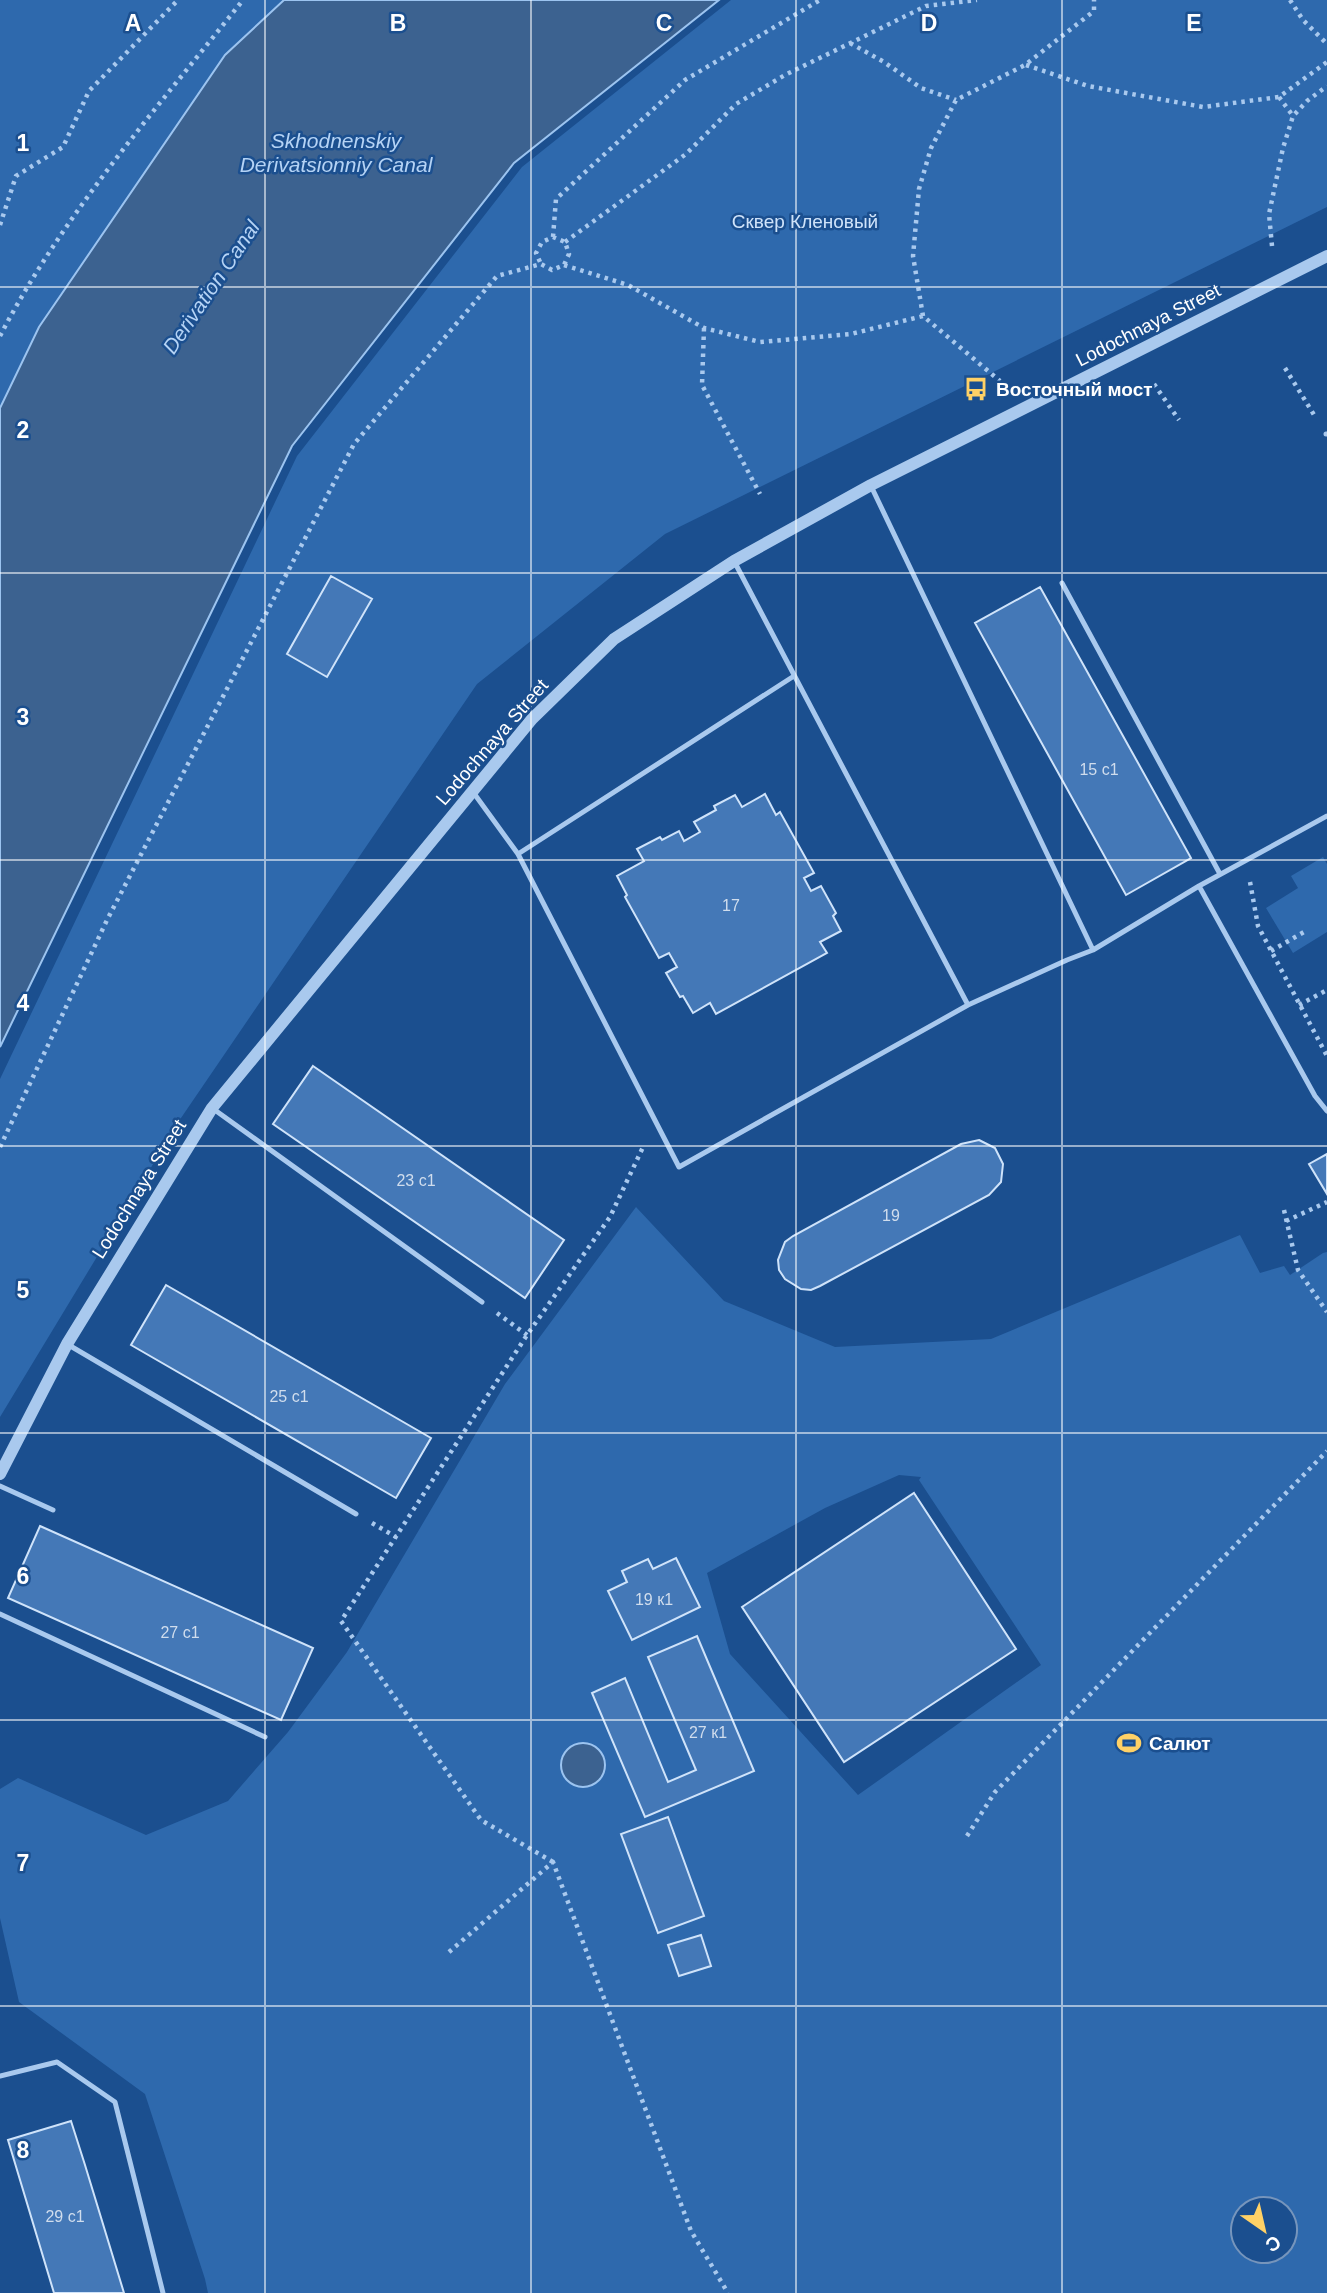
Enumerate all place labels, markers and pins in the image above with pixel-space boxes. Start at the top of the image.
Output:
bus stop icon: Восточный мост [962,375,990,403]
place label: Восточный мост [996,379,1153,400]
sports icon: Салют [1115,1729,1143,1757]
place label: Салют [1149,1733,1211,1754]

